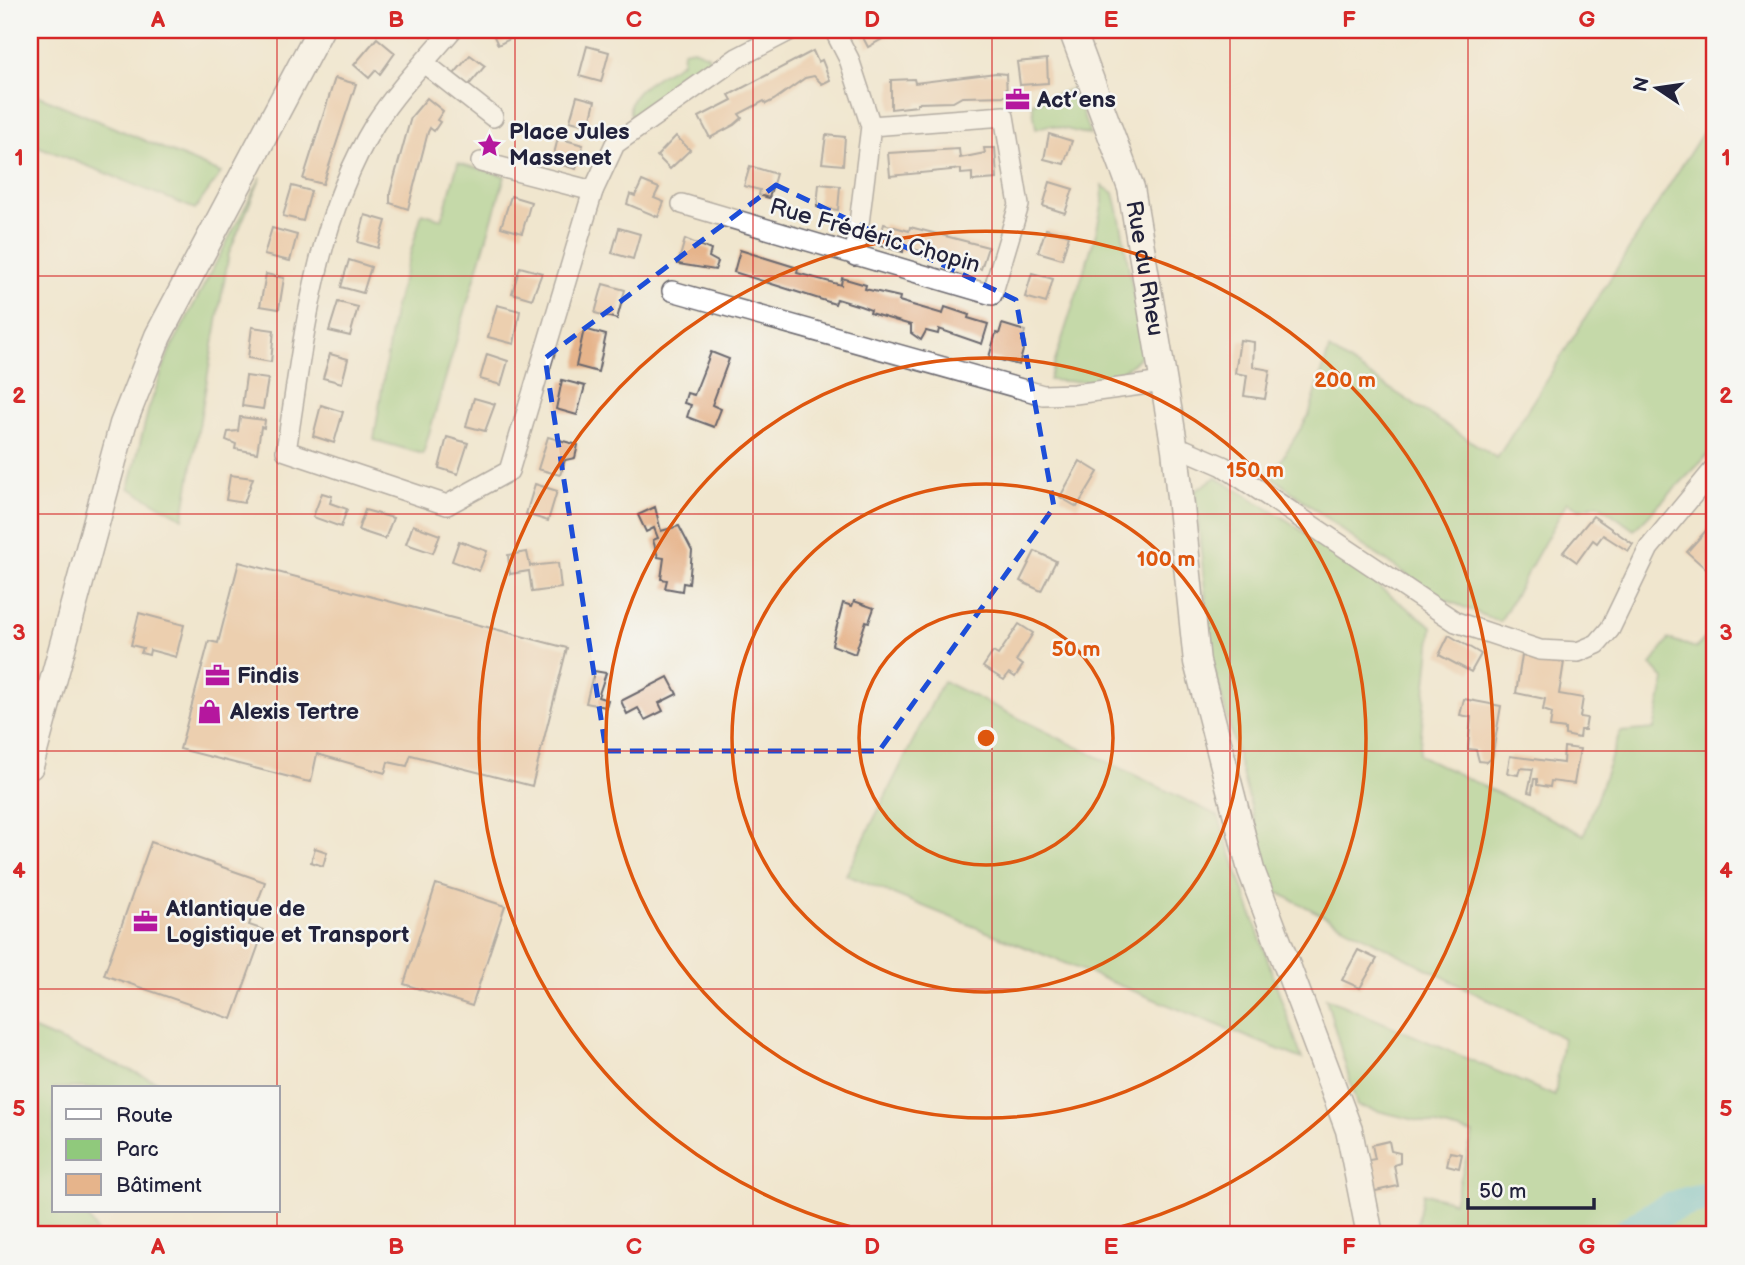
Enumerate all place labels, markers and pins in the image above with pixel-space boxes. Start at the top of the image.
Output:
office icon: Act’ens [1003,86,1031,114]
place label: Act’ens [1036,86,1116,114]
place label: Place Jules Massenet [509,118,629,172]
place icon: Place Jules Massenet [475,131,503,159]
office icon: Findis [203,662,231,690]
place label: Findis [237,662,299,690]
shop icon: Alexis Tertre [196,698,224,726]
place label: Alexis Tertre [229,698,359,726]
centre of rings [974,726,998,750]
place label: Atlantique de Logistique et Transport [165,895,409,949]
office icon: Atlantique de Logistique et Transport [132,908,160,936]

